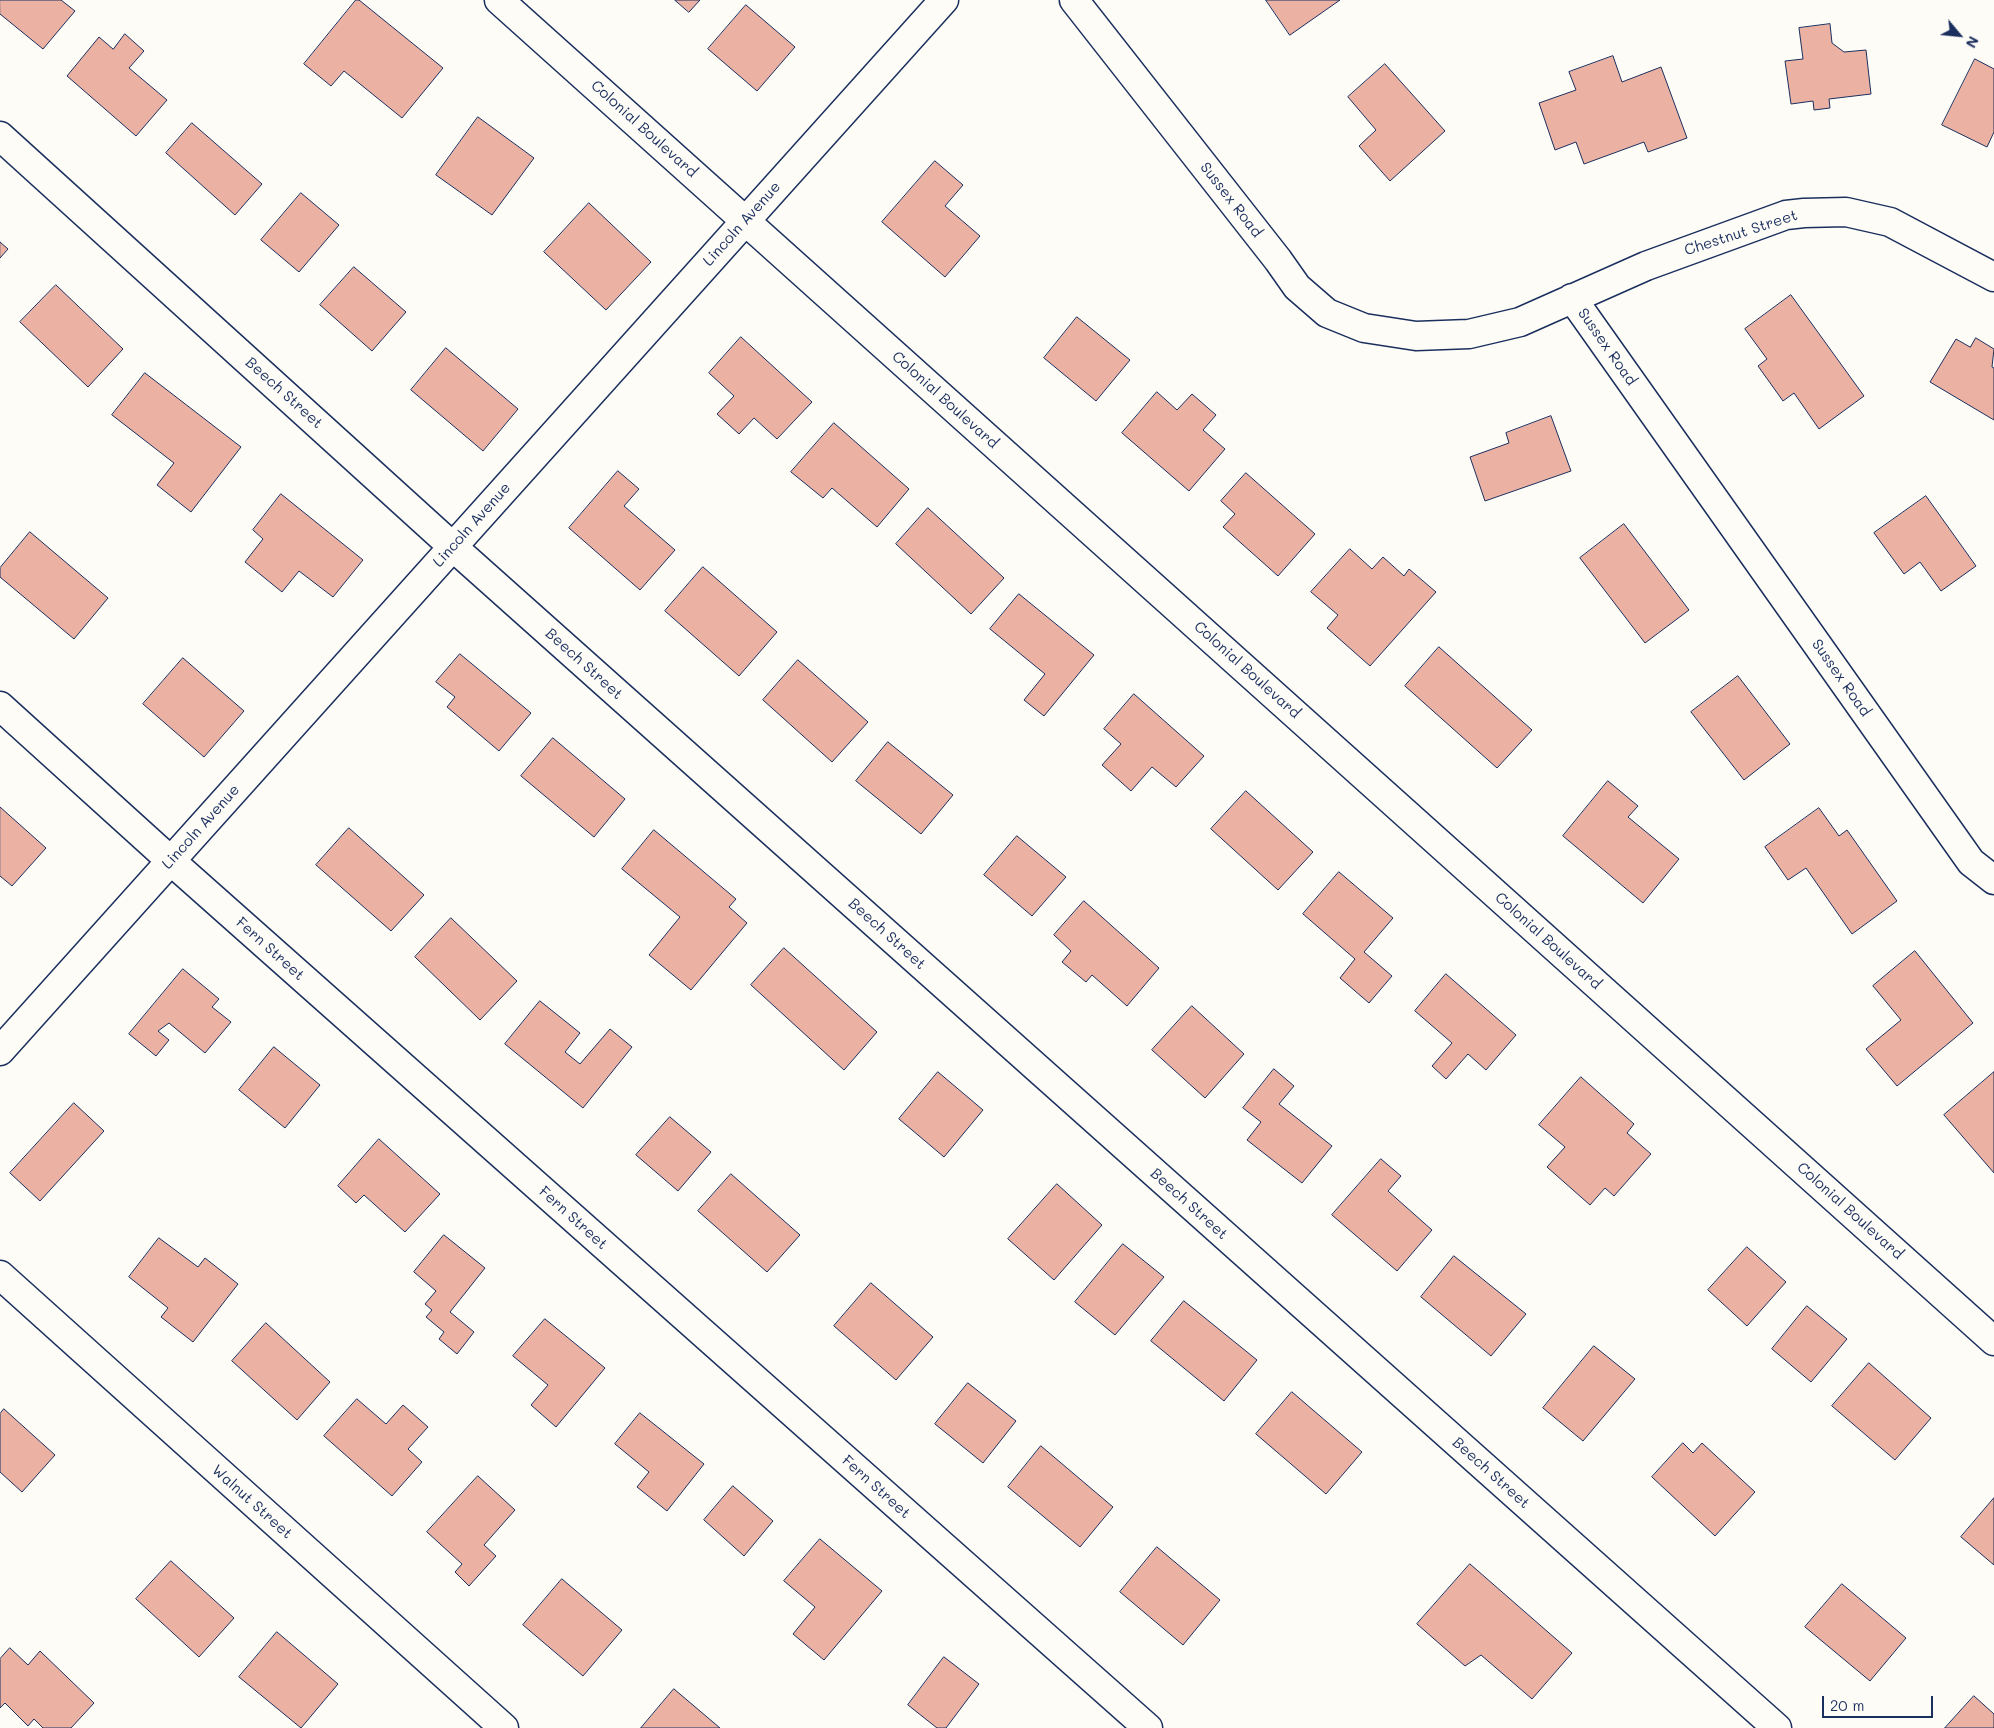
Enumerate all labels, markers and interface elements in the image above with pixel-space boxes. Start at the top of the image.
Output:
north arrow [1934,10,1984,60]
text: N [1962,33,1984,51]
street label: Colonial Boulevard [587,77,701,181]
street label: Sussex Road [1196,159,1266,241]
street label: Lincoln Avenue [699,178,785,270]
street label: Chestnut Street [1682,206,1800,260]
street label: Sussex Road [1574,305,1640,389]
street label: Colonial Boulevard [888,348,1002,452]
street label: Beech Street [242,354,326,432]
street label: Lincoln Avenue [429,479,515,571]
street label: Colonial Boulevard [1190,618,1304,722]
street label: Beech Street [542,625,626,703]
street label: Sussex Road [1808,636,1874,720]
street label: Lincoln Avenue [158,781,244,873]
street label: Colonial Boulevard [1491,889,1605,993]
street label: Beech Street [845,895,929,973]
street label: Fern Street [232,914,308,984]
street label: Colonial Boulevard [1793,1159,1907,1263]
street label: Beech Street [1147,1165,1231,1243]
street label: Fern Street [535,1183,611,1253]
street label: Beech Street [1449,1434,1533,1512]
street label: Fern Street [838,1452,914,1522]
street label: Walnut Street [208,1461,296,1543]
scale bar [1824,1686,1935,1718]
text: 20 m [1830,1695,1864,1715]

